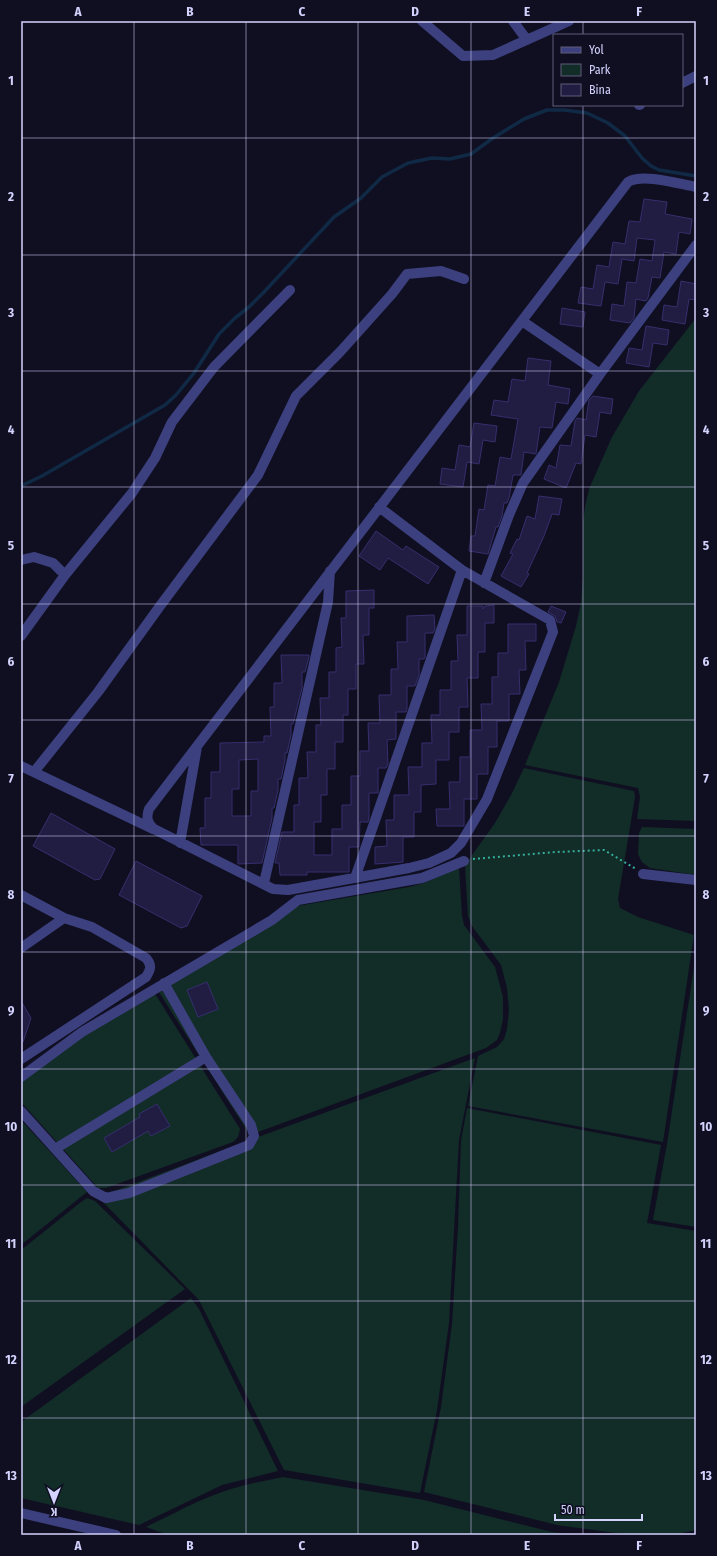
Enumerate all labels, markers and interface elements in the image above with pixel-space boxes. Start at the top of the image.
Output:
text: A [73,4,82,19]
text: B [186,4,194,19]
text: C [299,4,306,19]
text: D [411,4,419,19]
text: E [524,4,530,19]
text: F [636,4,642,19]
legend [553,34,683,106]
text: Yol [589,43,604,57]
text: Park [589,63,611,77]
text: 1 [8,73,14,88]
text: 1 [703,73,709,88]
text: Bina [589,83,611,97]
text: 2 [7,189,14,204]
text: 2 [702,189,709,204]
text: 3 [7,305,14,320]
text: 3 [702,305,709,320]
text: 4 [8,422,15,437]
text: 4 [703,422,710,437]
text: 5 [8,538,14,553]
text: 5 [703,538,709,553]
text: 6 [8,654,15,669]
text: 6 [703,654,710,669]
text: 7 [8,771,14,786]
text: 7 [703,771,709,786]
text: 8 [8,887,15,902]
text: 8 [703,887,710,902]
text: 9 [8,1003,15,1018]
text: 9 [703,1003,710,1018]
text: 10 [5,1119,17,1134]
text: 10 [700,1119,712,1134]
text: 11 [6,1236,16,1251]
text: 11 [701,1236,711,1251]
text: 12 [5,1352,17,1367]
text: 12 [700,1352,712,1367]
text: 13 [5,1468,17,1483]
text: 13 [700,1468,712,1483]
north arrow [34,1482,74,1522]
scale bar [555,1496,642,1522]
text: 50 m [561,1503,585,1517]
text: K [50,1505,57,1518]
text: A [73,1538,82,1553]
text: B [186,1538,194,1553]
text: C [299,1538,306,1553]
text: D [411,1538,419,1553]
text: E [524,1538,530,1553]
text: F [636,1538,642,1553]

